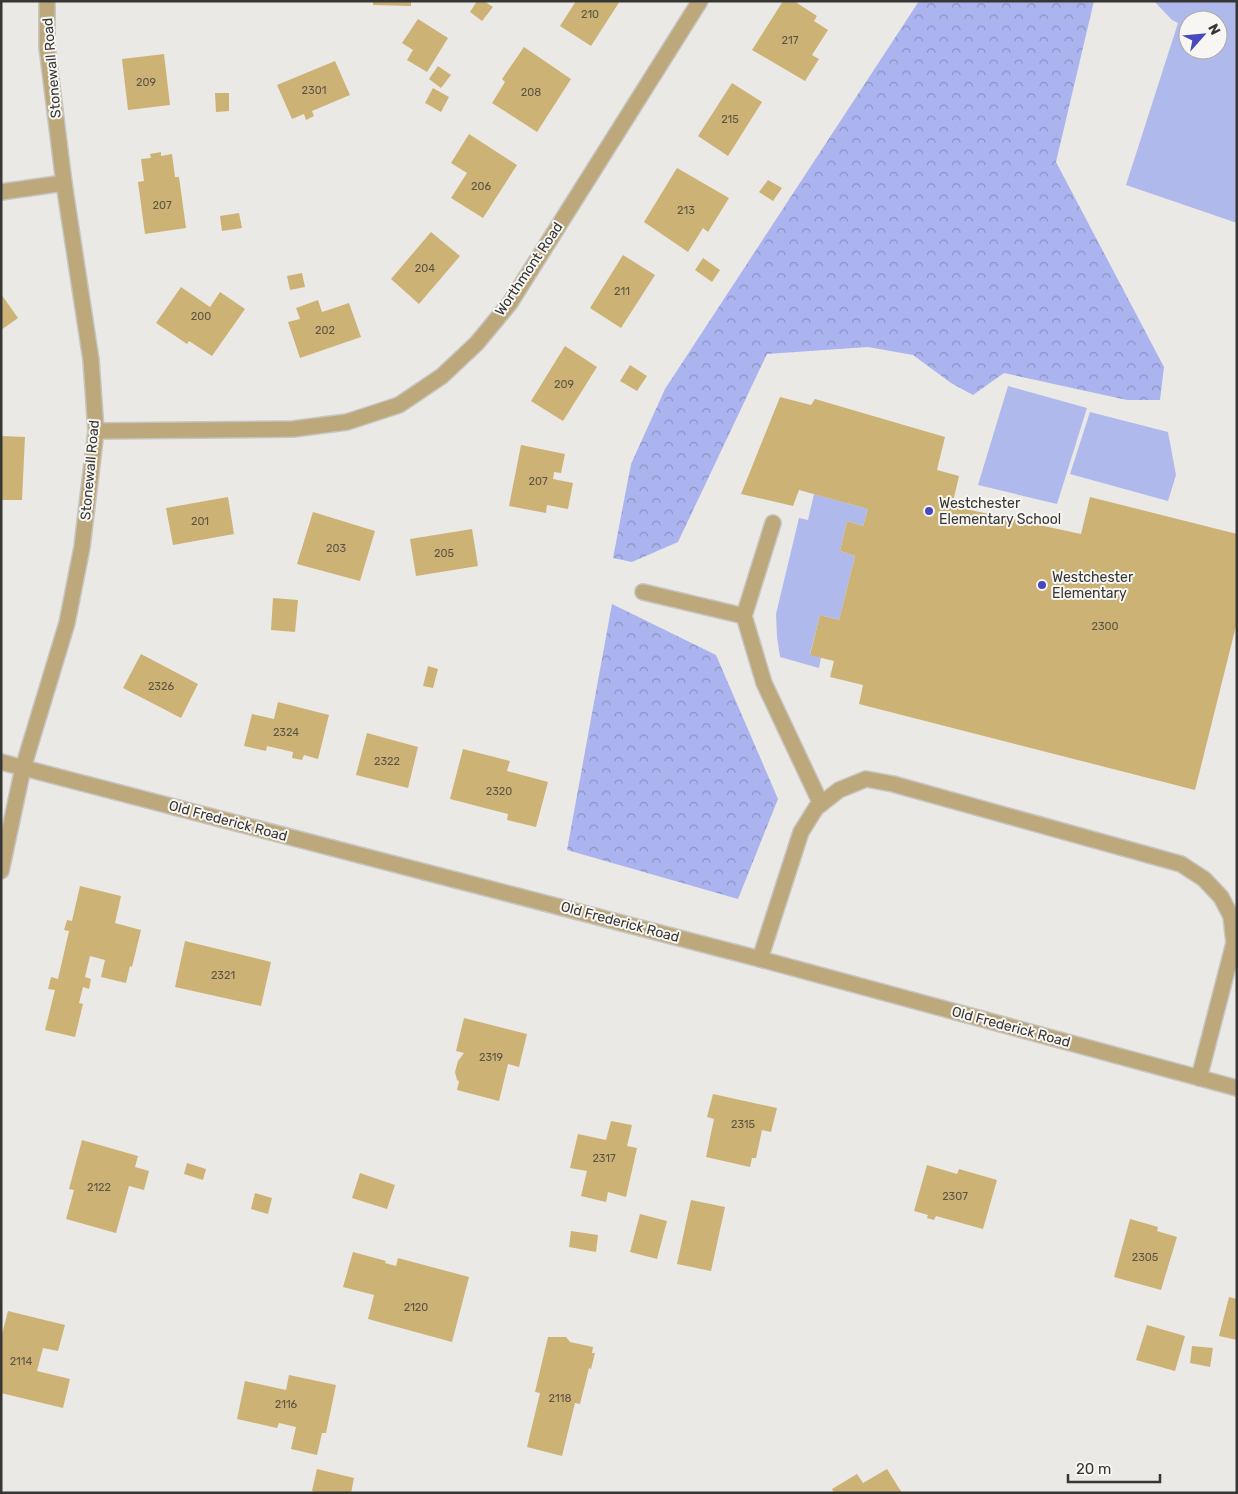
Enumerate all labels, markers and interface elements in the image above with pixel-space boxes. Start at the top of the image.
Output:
house number: 210 [581,8,599,21]
north arrow [1178,10,1228,60]
street label: Stonewall Road [39,17,65,119]
text: N [1204,21,1224,38]
house number: 217 [782,34,799,47]
house number: 209 [136,76,156,89]
house number: 2301 [302,84,326,97]
house number: 208 [521,86,541,99]
house number: 215 [721,113,739,126]
house number: 206 [471,180,491,193]
house number: 207 [152,199,172,212]
house number: 213 [677,204,695,217]
street label: Worthmont Road [491,219,567,319]
house number: 204 [415,262,435,275]
house number: 211 [614,285,630,298]
house number: 200 [191,310,211,323]
house number: 202 [315,324,335,337]
house number: 209 [554,378,574,391]
street label: Stonewall Road [77,419,103,521]
house number: 207 [528,475,548,488]
place label: Westchester Elementary School [939,495,1061,528]
marker: Westchester Elementary School [923,505,935,517]
house number: 201 [191,515,209,528]
house number: 203 [326,542,346,555]
house number: 205 [434,547,454,560]
place label: Westchester Elementary [1052,569,1134,602]
marker: Westchester Elementary [1036,579,1048,591]
house number: 2300 [1091,620,1119,633]
house number: 2326 [148,680,174,693]
house number: 2324 [273,726,299,739]
house number: 2322 [374,755,400,768]
house number: 2320 [486,785,512,798]
street label: Old Frederick Road [167,797,289,845]
street label: Old Frederick Road [559,898,681,946]
house number: 2321 [211,969,235,982]
street label: Old Frederick Road [950,1003,1072,1051]
house number: 2319 [479,1051,503,1064]
house number: 2315 [731,1118,756,1131]
house number: 2317 [592,1152,616,1165]
house number: 2122 [87,1181,111,1194]
house number: 2307 [942,1190,968,1203]
house number: 2305 [1132,1251,1159,1264]
house number: 2120 [404,1301,428,1314]
house number: 2114 [10,1355,33,1368]
house number: 2118 [549,1392,571,1405]
house number: 2116 [275,1398,298,1411]
scale bar [1068,1452,1160,1484]
text: 20 m [1076,1460,1111,1478]

